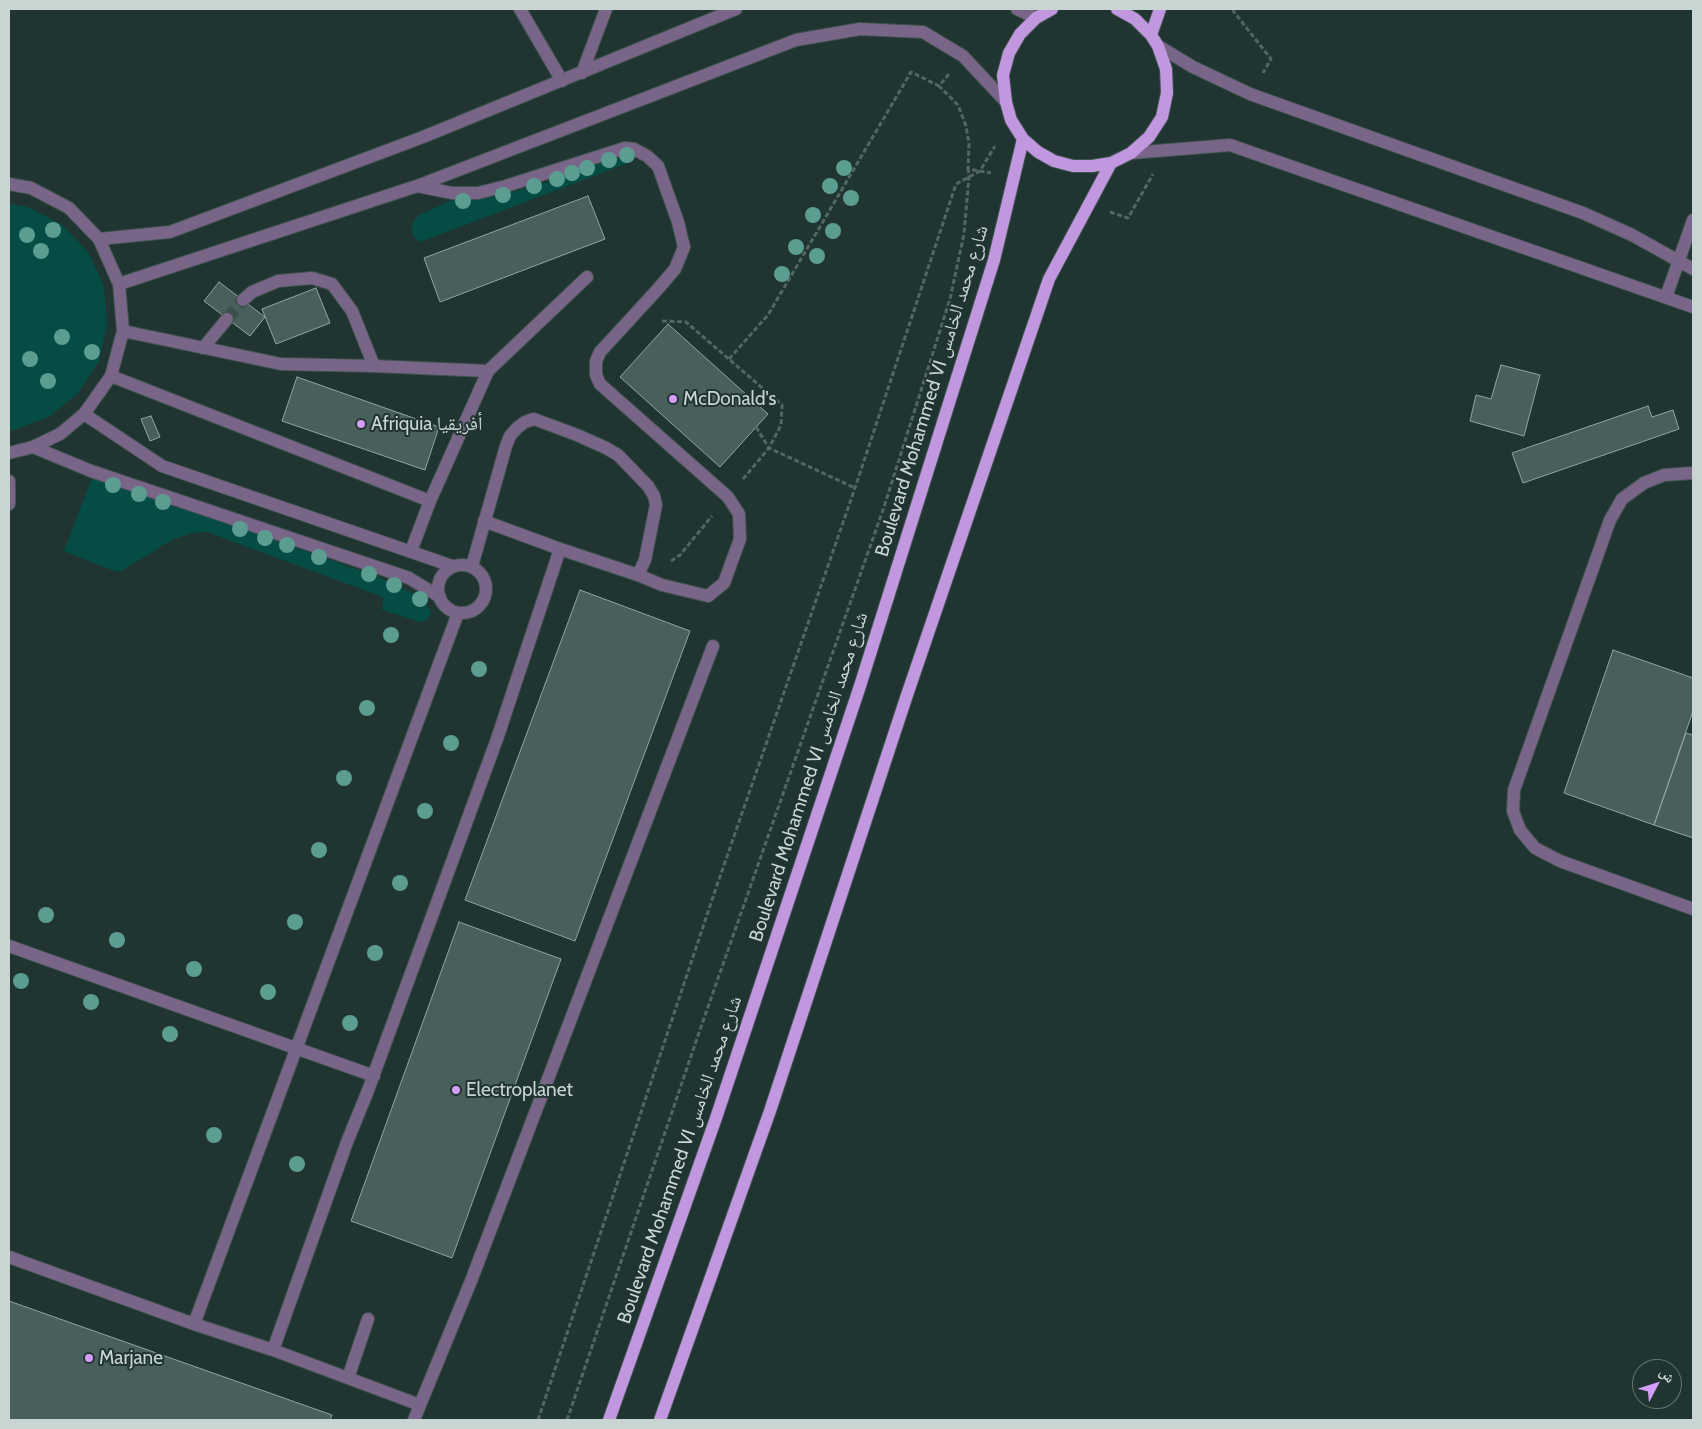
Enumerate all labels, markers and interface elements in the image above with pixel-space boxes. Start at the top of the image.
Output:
street label: Boulevard Mohammed VI شارع محمد الخامس [871,223,993,559]
place label: McDonald's [683,388,776,410]
marker: McDonald's [667,393,679,405]
place label: Afriquia أفريقيا [371,413,482,435]
marker: Afriquia أفريقيا [355,418,367,430]
street label: Boulevard Mohammed VI شارع محمد الخامس [745,609,873,945]
street label: Boulevard Mohammed VI شارع محمد الخامس [613,993,747,1327]
place label: Electroplanet [466,1079,573,1101]
marker: Electroplanet [450,1084,462,1096]
place label: Marjane [99,1347,163,1369]
marker: Marjane [83,1352,95,1364]
north arrow [1632,1359,1682,1409]
text: ش [1656,1364,1679,1386]

